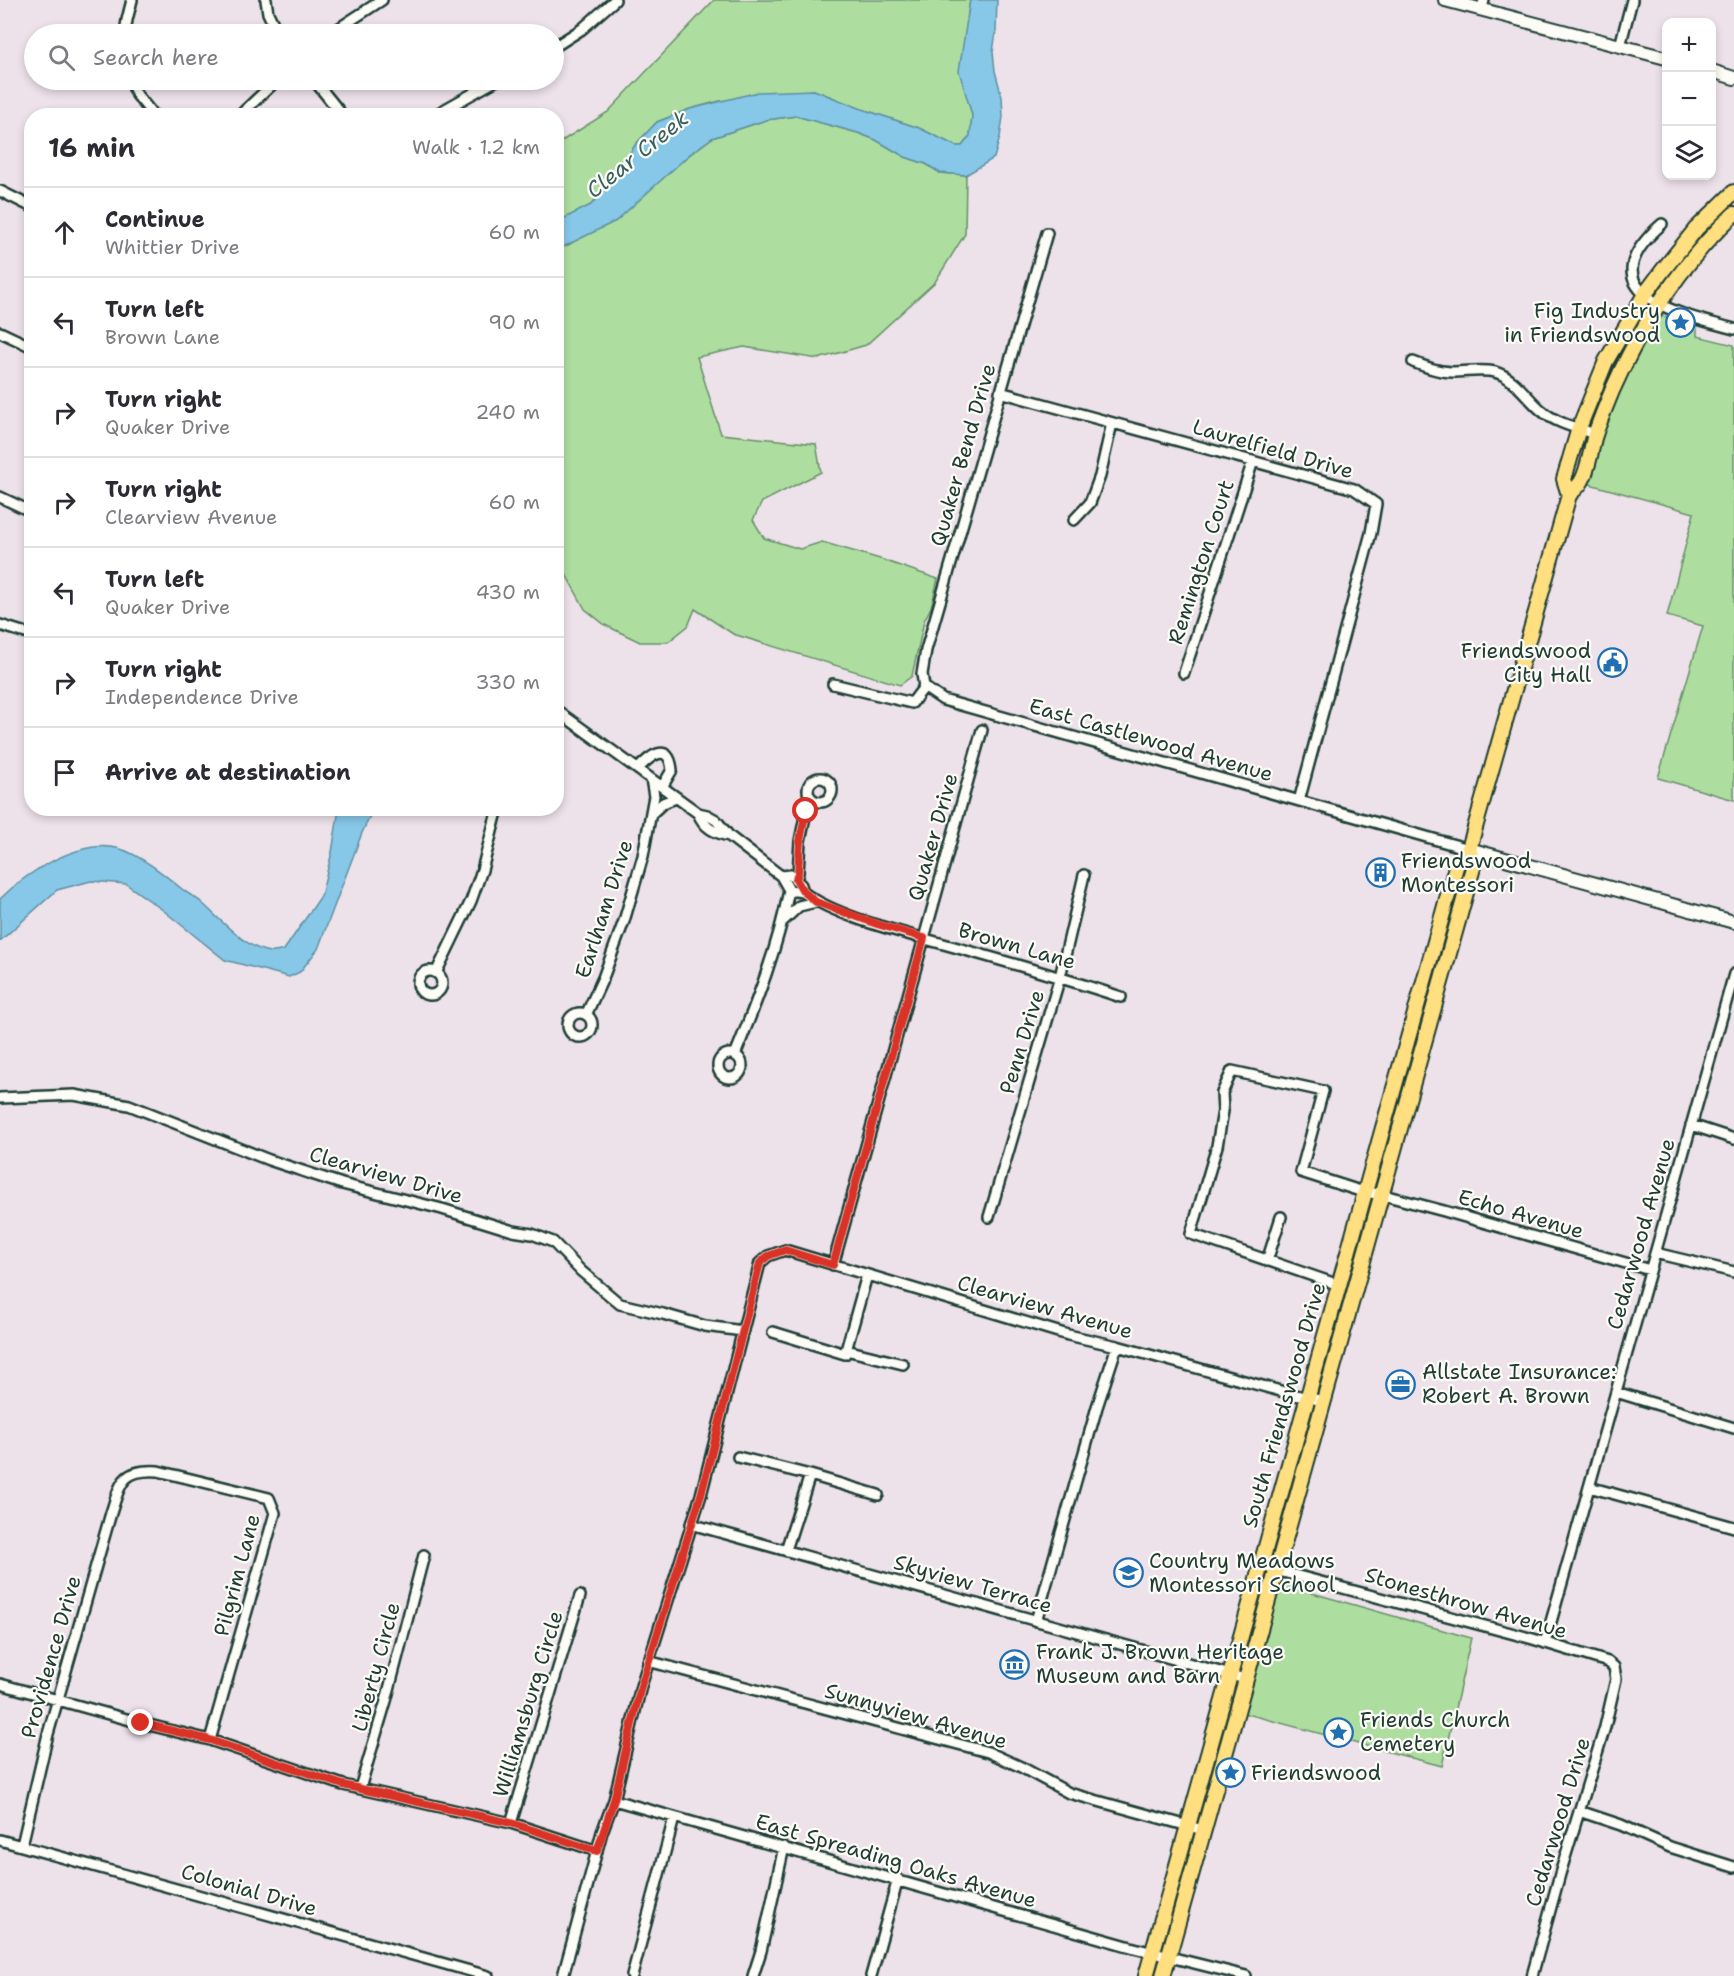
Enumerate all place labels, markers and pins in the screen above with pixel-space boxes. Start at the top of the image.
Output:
place label: Fig Industry in Friendswood [1504,297,1660,349]
place icon: Fig Industry in Friendswood [1665,307,1697,339]
place label: Friendswood City Hall [1461,637,1592,689]
public building icon: Friendswood City Hall [1596,647,1628,679]
place label: Friendswood Montessori [1401,847,1531,899]
building icon: Friendswood Montessori [1364,857,1396,889]
place label: Allstate Insurance: Robert A. Brown [1422,1358,1617,1410]
office icon: Allstate Insurance: Robert A. Brown [1385,1368,1417,1400]
place label: Country Meadows Montessori School [1149,1547,1336,1599]
school or university icon: Country Meadows Montessori School [1112,1557,1144,1589]
place label: Frank J. Brown Heritage Museum and Barn [1036,1638,1284,1690]
museum icon: Frank J. Brown Heritage Museum and Barn [999,1648,1031,1680]
place label: Friends Church Cemetery [1360,1706,1510,1758]
place icon: Friends Church Cemetery [1323,1716,1355,1748]
place icon: Friendswood [1214,1757,1246,1789]
place label: Friendswood [1251,1759,1381,1787]

